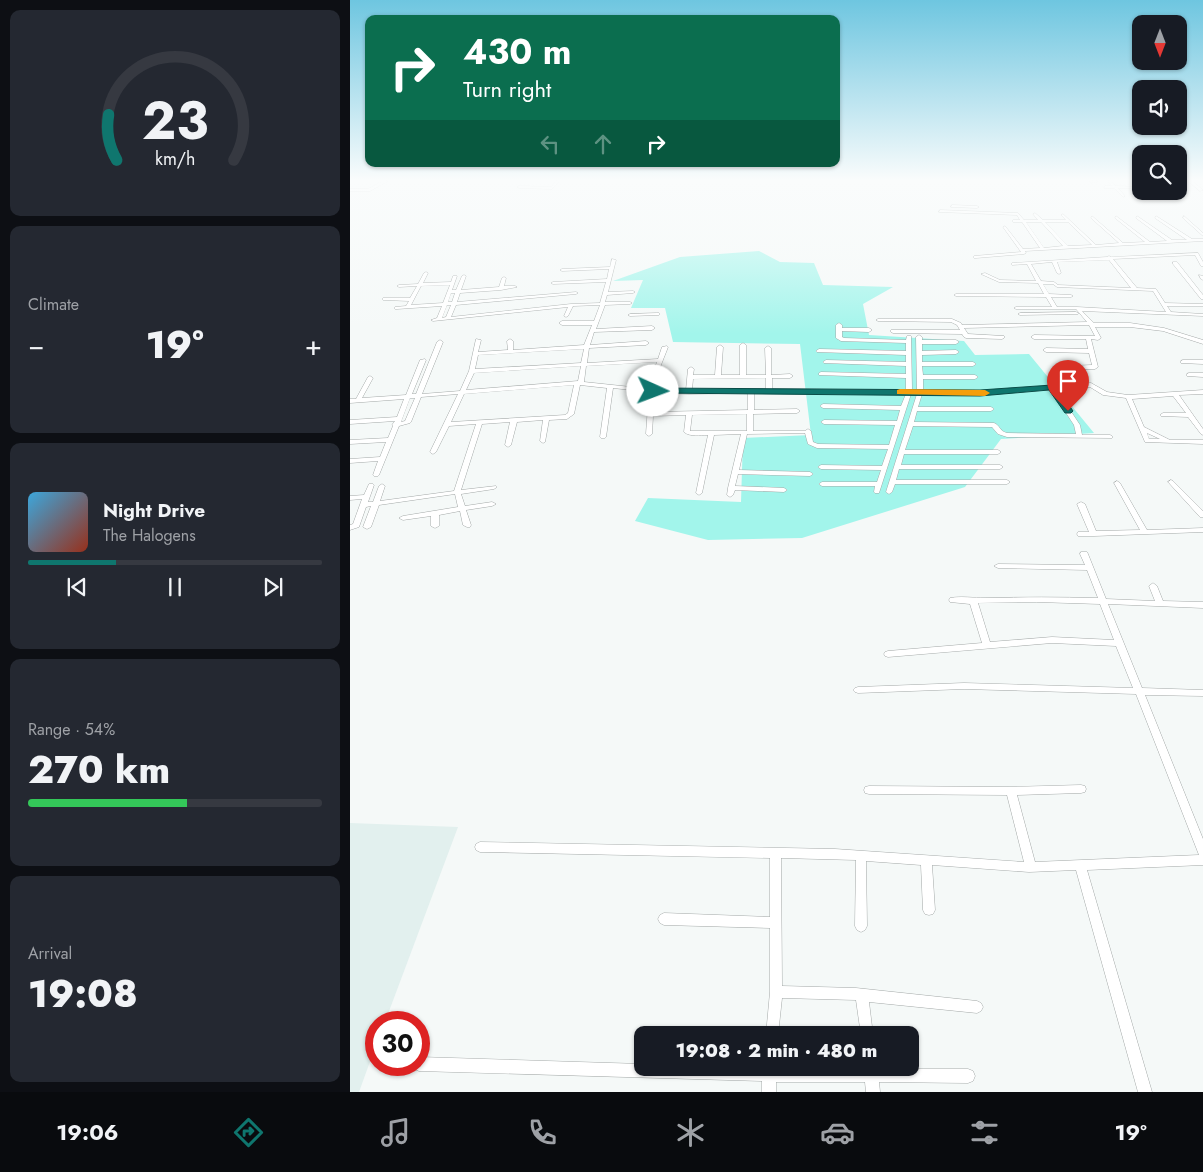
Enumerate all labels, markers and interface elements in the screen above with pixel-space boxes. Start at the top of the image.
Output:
north arrow [1132,15,1188,70]
map controls [1132,15,1187,200]
text: 430 m [463,27,572,77]
icon: right [380,35,445,100]
text: Turn right [463,73,551,105]
button: sound [1132,80,1187,135]
text: 23 [142,83,208,159]
icon: left [536,130,564,158]
icon: ahead [589,130,617,158]
icon: right [642,130,670,158]
button: search [1132,145,1187,200]
text: km/h [155,146,195,172]
text: Climate [28,293,79,316]
text: 19° [146,317,204,372]
text: − [28,325,45,366]
text: + [305,325,322,366]
pin [1047,360,1089,411]
position arrow [626,364,678,416]
icon: arrive [1054,367,1082,395]
text: Night Drive [103,497,205,524]
text: The Halogens [103,524,196,547]
icon: previous [63,573,91,601]
icon: pause [161,573,189,601]
icon: next [259,573,287,601]
text: Range · 54% [28,718,115,741]
text: 270 km [28,742,170,797]
text: Arrival [28,942,72,965]
text: 19:08 [28,966,138,1021]
speed limit sign: 30 [365,1011,430,1076]
text: 19:08 · 2 min · 480 m [676,1037,877,1064]
icon: directions [231,1115,266,1150]
icon: music [378,1115,413,1150]
icon: phone [525,1115,560,1150]
icon: climate [673,1115,708,1150]
icon: car [820,1115,855,1150]
icon: filters [967,1115,1002,1150]
text: 19:06 [56,1116,118,1148]
text: 19° [1114,1116,1147,1148]

